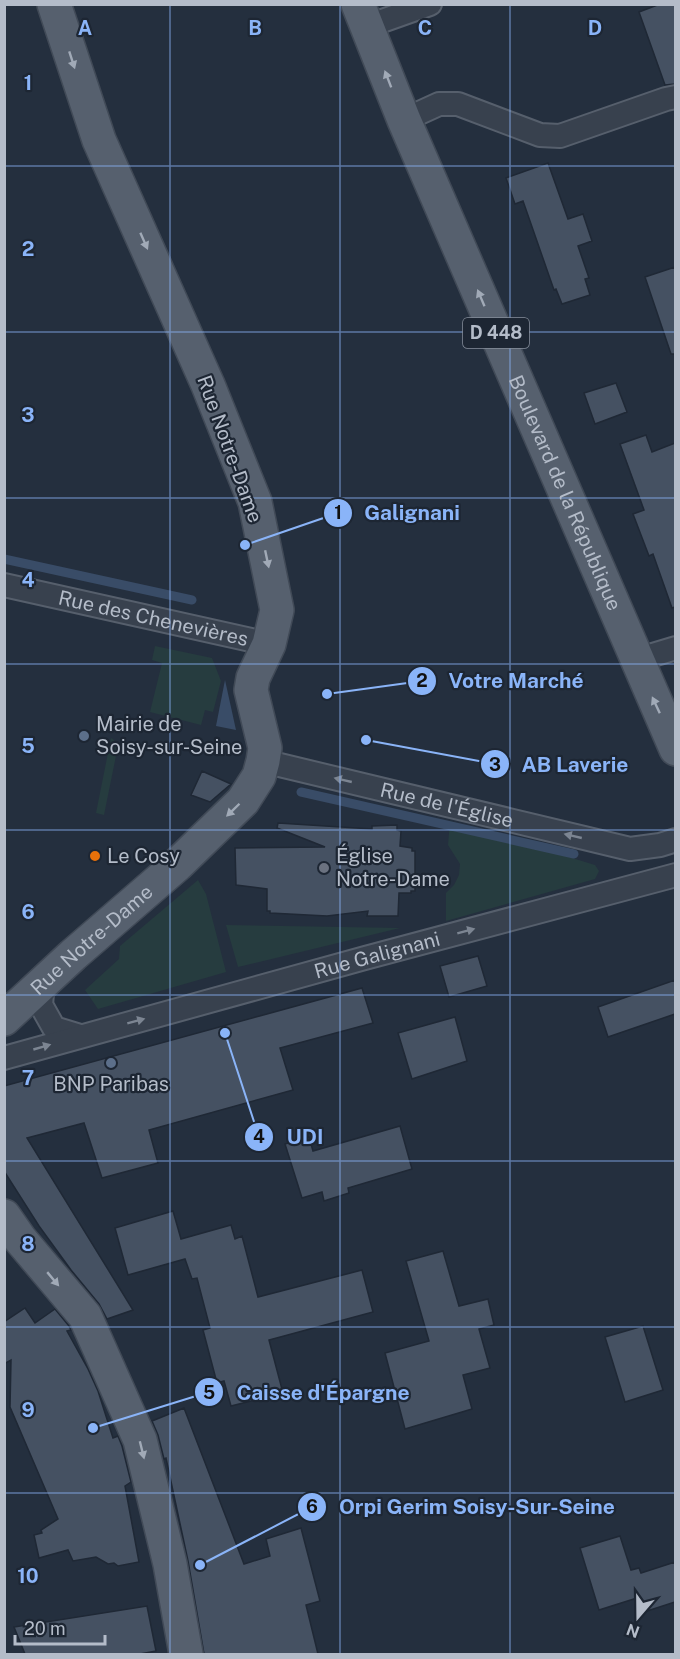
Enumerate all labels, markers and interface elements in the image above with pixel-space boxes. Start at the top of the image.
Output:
text: A [78,16,92,40]
text: B [248,16,262,40]
text: C [418,16,432,40]
text: D [588,16,602,40]
one-way arrow [68,51,77,69]
one-way arrow [383,70,393,88]
text: 1 [24,71,32,95]
one-way arrow [140,232,149,250]
text: 2 [22,237,34,261]
one-way arrow [476,288,486,306]
road number: D 448 [463,318,529,348]
street label: Boulevard de la République [504,371,627,614]
street label: Rue Notre-Dame [192,372,268,526]
text: 3 [21,403,35,427]
callout: Galignani [323,493,472,532]
text: Galignani [364,500,460,525]
text: 1 [334,502,342,523]
one-way arrow [263,550,272,569]
text: 4 [21,568,35,592]
street label: Rue des Chenevières [56,585,251,651]
callout: Votre Marché [407,661,596,700]
text: Votre Marché [448,668,584,693]
text: 2 [416,670,428,691]
one-way arrow [651,695,661,713]
place label: Mairie de Soisy-sur-Seine [96,712,242,759]
marker: Mairie de Soisy-sur-Seine [77,729,91,743]
text: 5 [21,734,35,758]
callout: AB Laverie [480,745,641,784]
text: AB Laverie [522,752,628,777]
text: 3 [489,754,501,775]
one-way arrow [334,775,352,785]
street label: Rue de l'Église [378,778,516,833]
one-way arrow [227,803,241,817]
one-way arrow [564,830,582,840]
place label: Église Notre-Dame [336,843,450,891]
place label: Le Cosy [107,844,180,868]
marker: Le Cosy [88,849,102,863]
marker: Église Notre-Dame [317,861,331,875]
street label: Rue Notre-Dame [26,880,158,1000]
text: 6 [21,900,35,924]
one-way arrow [457,926,475,936]
street label: Rue Galignani [311,927,443,984]
one-way arrow [127,1016,145,1025]
one-way arrow [33,1042,51,1051]
marker: BNP Paribas [104,1056,118,1070]
text: 7 [22,1066,34,1090]
place label: BNP Paribas [53,1072,169,1096]
callout: UDI [244,1117,335,1156]
text: UDI [287,1124,323,1149]
text: 4 [253,1126,265,1147]
text: 8 [21,1232,35,1256]
one-way arrow [46,1271,59,1286]
callout: Caisse d'Épargne [194,1373,422,1412]
text: Caisse d'Épargne [236,1380,410,1405]
text: 5 [203,1382,215,1403]
text: 9 [21,1398,35,1422]
one-way arrow [138,1441,147,1459]
callout: Orpi Gerim Soisy-Sur-Seine [297,1487,627,1526]
text: Orpi Gerim Soisy-Sur-Seine [339,1494,615,1519]
text: 6 [306,1496,318,1517]
text: 10 [17,1564,39,1588]
north arrow [608,1587,668,1647]
scale bar [15,1608,105,1646]
text: 20 m [24,1618,66,1639]
text: N [624,1620,642,1642]

